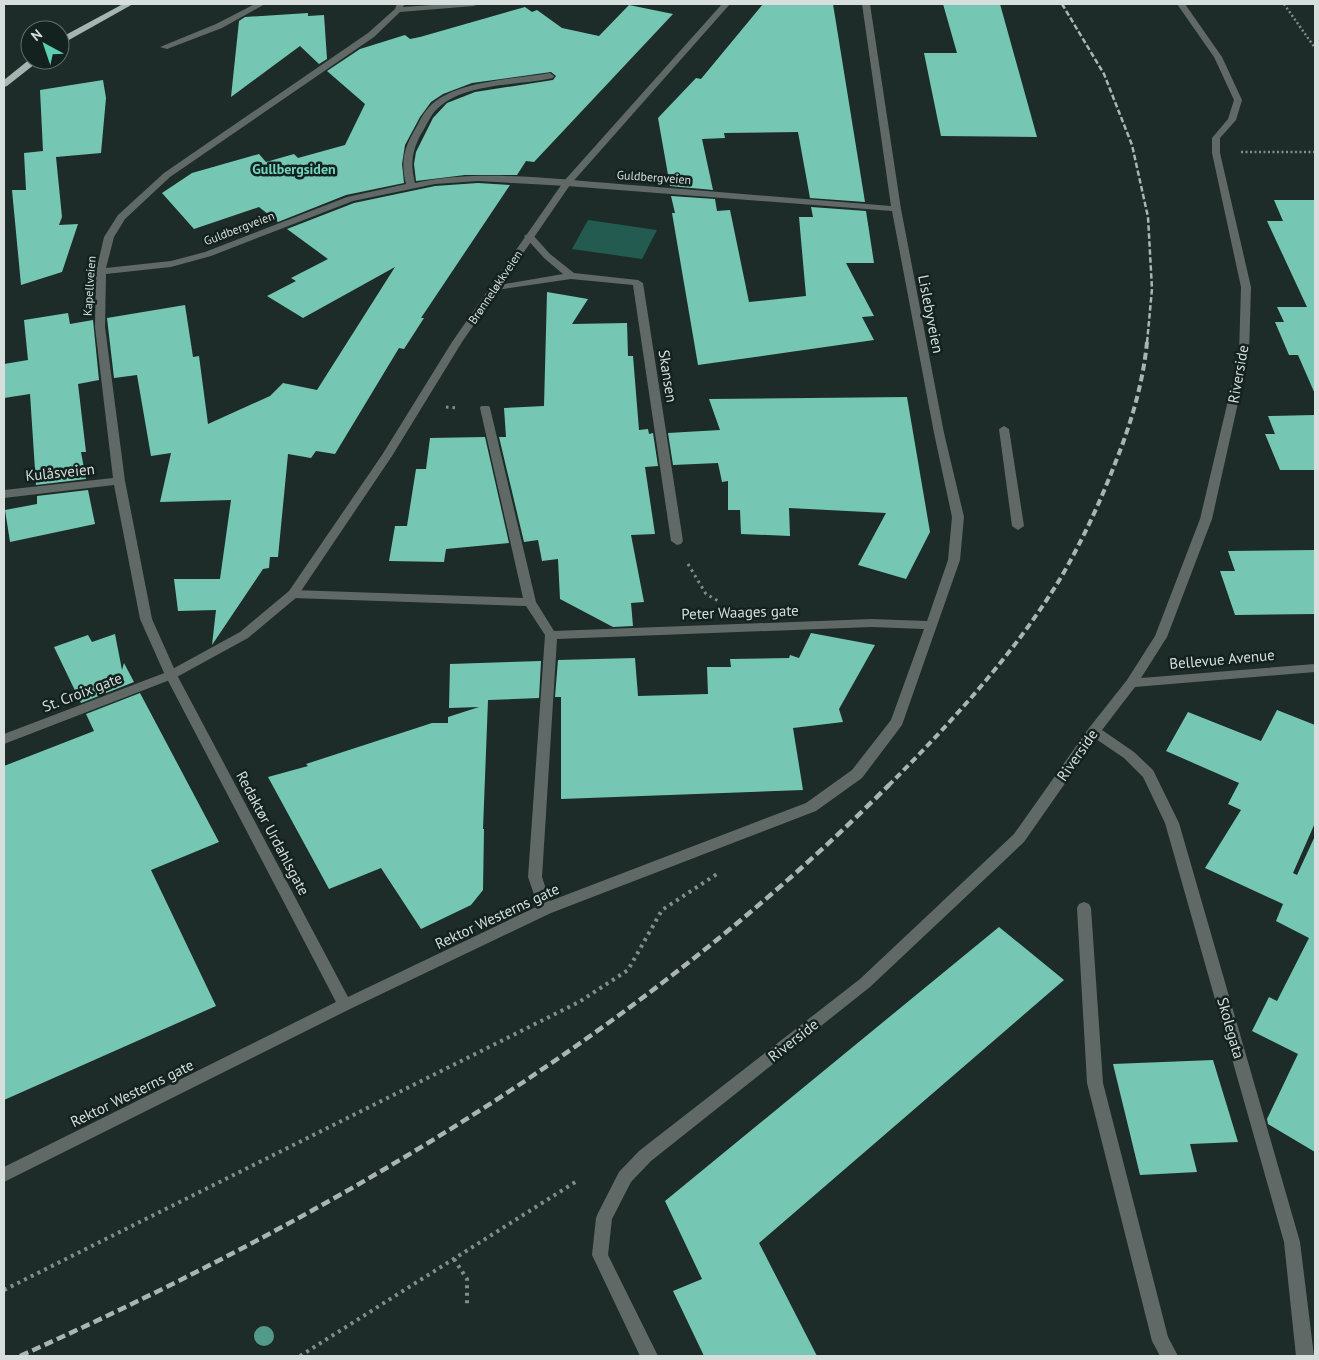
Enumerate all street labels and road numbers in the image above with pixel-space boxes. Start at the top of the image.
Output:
street label: Guldbergveien [616,167,692,187]
street label: Guldbergveien [202,208,276,248]
street label: Brønneløkkveien [465,247,525,327]
street label: Kapellveien [79,255,99,317]
street label: Lislebyveien [914,273,948,355]
street label: Riverside [1224,343,1252,405]
street label: Skansen [654,348,682,404]
street label: Kulåsveien [24,459,96,485]
street label: Peter Waages gate [681,600,799,624]
street label: Bellevue Avenue [1168,645,1276,673]
street label: St. Croix gate [39,668,125,716]
street label: Riverside [1052,725,1102,785]
street label: Redaktør Urdahlsgate [232,768,314,898]
street label: Rektor Westerns gate [432,879,562,953]
street label: Skolegata [1213,995,1249,1061]
street label: Riverside [764,1014,822,1066]
street label: Rektor Westerns gate [67,1055,197,1131]

